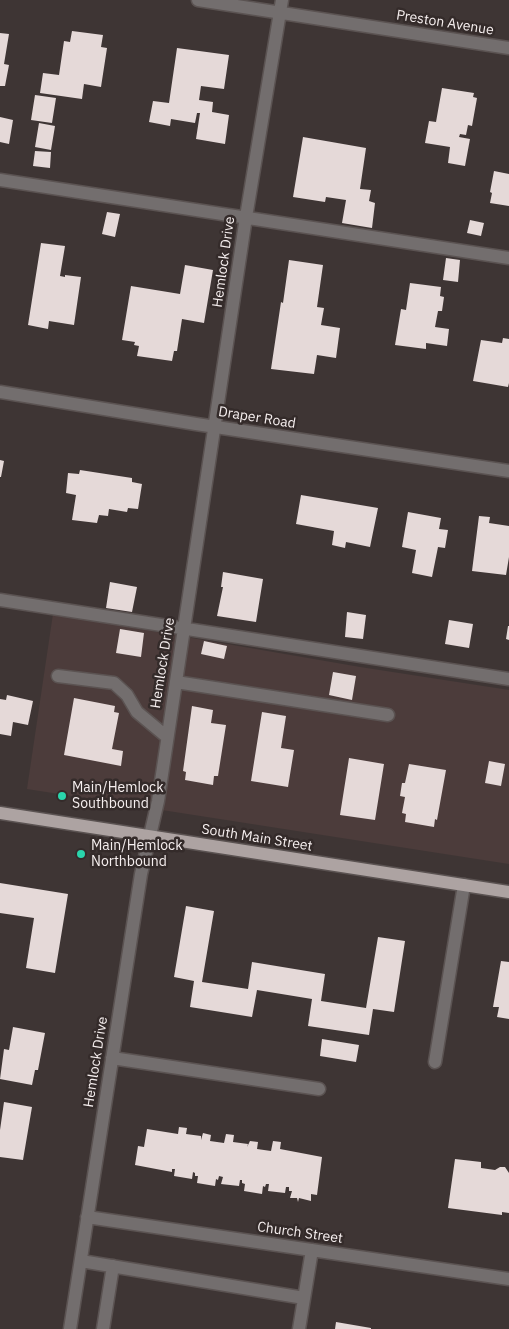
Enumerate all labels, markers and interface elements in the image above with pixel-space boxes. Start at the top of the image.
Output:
street label: Preston Avenue [395,7,495,39]
street label: Hemlock Drive [209,215,239,309]
street label: Draper Road [217,404,297,432]
street label: Hemlock Drive [148,616,178,710]
place label: Main/Hemlock Southbound [72,780,164,812]
marker: Main/Hemlock Southbound [56,790,68,802]
street label: South Main Street [200,821,314,855]
place label: Main/Hemlock Northbound [91,838,183,870]
marker: Main/Hemlock Northbound [75,848,87,860]
street label: Hemlock Drive [81,1015,111,1109]
street label: Church Street [256,1219,344,1247]

